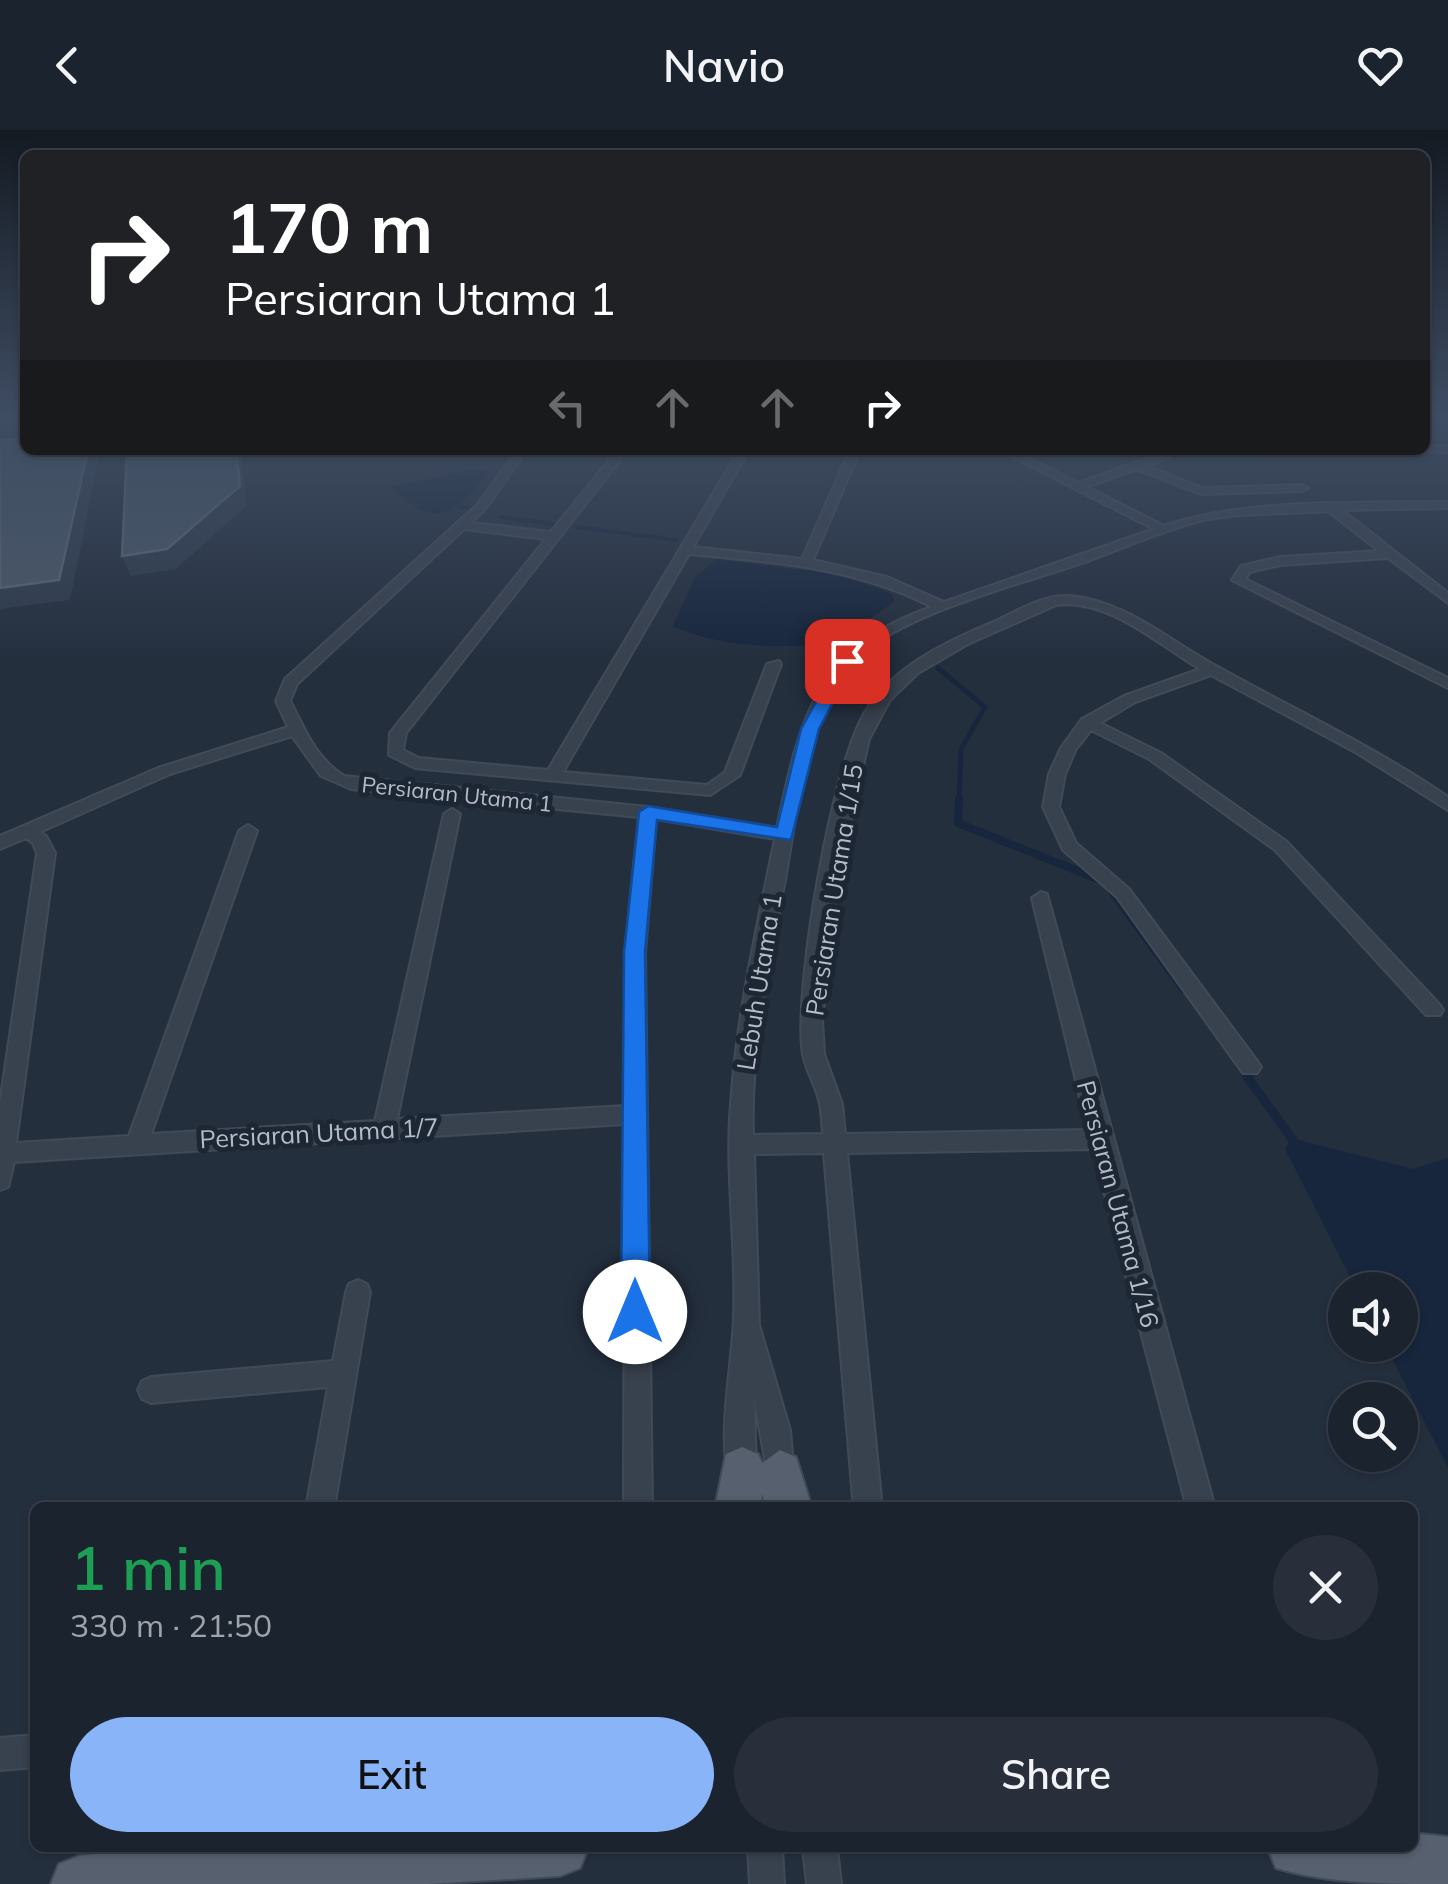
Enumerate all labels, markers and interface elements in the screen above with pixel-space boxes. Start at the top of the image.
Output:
text: Navio [663,37,785,93]
icon: back [40,38,95,93]
icon: heart [1353,38,1408,93]
text: 170 m [225,183,433,271]
icon: right [60,190,190,320]
text: Persiaran Utama 1 [225,270,616,326]
icon: left [540,380,595,435]
icon: ahead [645,380,700,435]
icon: ahead [750,380,805,435]
icon: right [855,380,910,435]
pin [805,619,890,704]
icon: arrive [820,634,875,689]
street label: Persiaran Utama 1/15 [798,762,869,1018]
street label: Persiaran Utama 1 [360,770,554,818]
street label: Lebuh Utama 1 [729,892,788,1072]
street label: Persiaran Utama 1/16 [1071,1077,1166,1331]
street label: Persiaran Utama 1/7 [199,1111,439,1154]
position arrow [583,1260,687,1364]
map controls [1328,1272,1418,1472]
button: sound [1328,1272,1418,1362]
button: search [1328,1382,1418,1472]
text: 1 min [70,1530,226,1605]
button: close [1273,1535,1378,1640]
text: 330 m · 21:50 [70,1605,272,1645]
button: Exit [70,1717,714,1832]
button: Share [734,1717,1378,1832]

